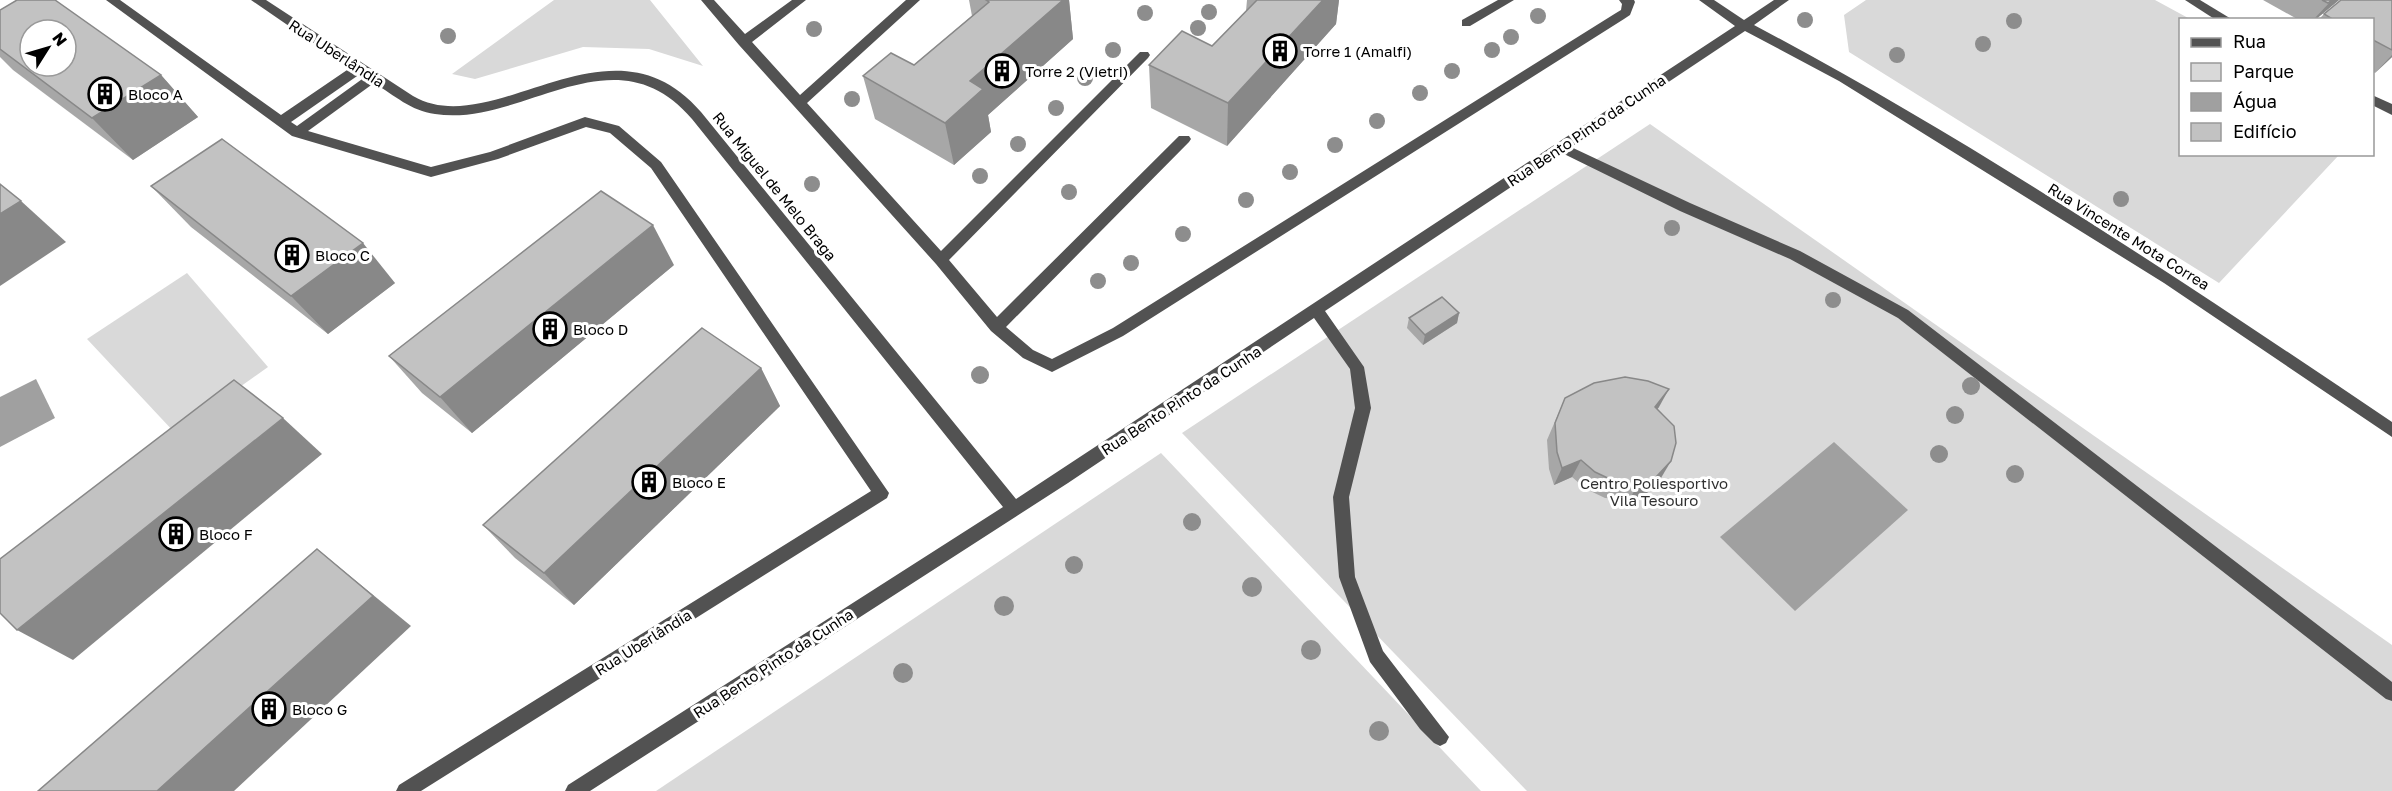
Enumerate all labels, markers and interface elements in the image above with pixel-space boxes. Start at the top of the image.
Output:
street label: Rua Uberlândia [286,15,388,91]
north arrow [18,18,78,78]
legend [2179,18,2374,156]
text: N [48,28,72,50]
text: Rua [2233,30,2266,52]
building icon: Torre 1 (Amalfi) [1262,33,1298,69]
place label: Torre 1 (Amalfi) [1303,42,1412,60]
building icon: Torre 2 (Vietri) [984,53,1020,89]
text: Parque [2233,60,2294,82]
place label: Torre 2 (Vietri) [1025,62,1128,80]
street label: Rua Bento Pinto da Cunha [1503,70,1669,190]
building icon: Bloco A [87,76,123,112]
place label: Bloco A [128,85,183,103]
text: Água [2233,90,2277,112]
street label: Rua Miguel de Melo Braga [709,108,841,264]
text: Edifício [2233,120,2297,142]
street label: Rua Vincente Mota Correa [2045,179,2213,293]
building icon: Bloco C [274,237,310,273]
place label: Bloco C [315,246,370,264]
building icon: Bloco D [532,311,568,347]
place label: Bloco D [573,320,628,338]
street label: Rua Bento Pinto da Cunha [1098,341,1264,459]
building icon: Bloco E [631,464,667,500]
place label: Bloco E [672,473,726,491]
park label: Centro Poliesportivo Vila Tesouro [1580,474,1728,509]
building icon: Bloco F [158,516,194,552]
place label: Bloco F [199,525,253,543]
street label: Rua Bento Pinto da Cunha [690,604,856,722]
street label: Rua Uberlândia [592,605,694,679]
building icon: Bloco G [251,691,287,727]
place label: Bloco G [292,700,347,718]

